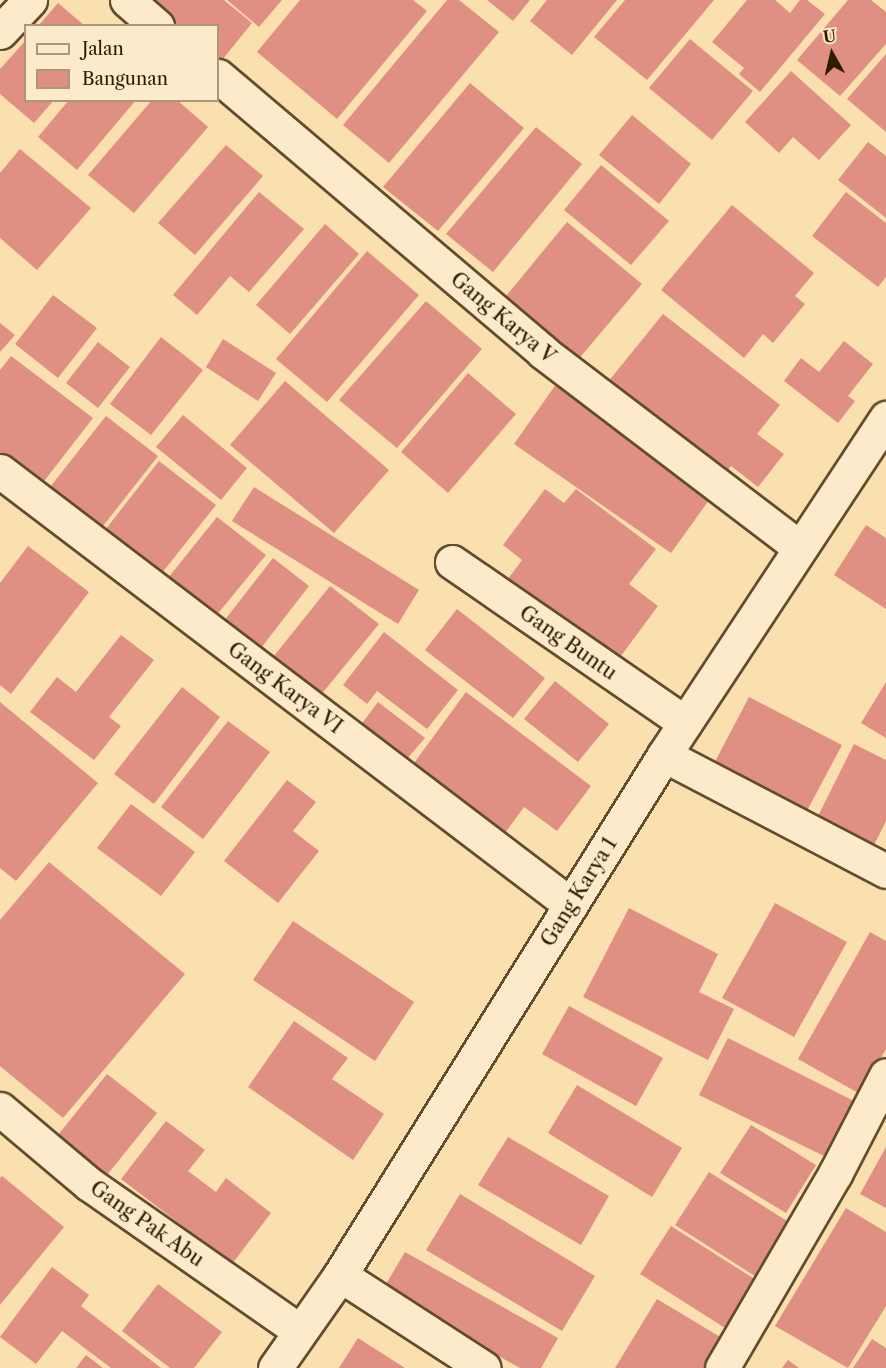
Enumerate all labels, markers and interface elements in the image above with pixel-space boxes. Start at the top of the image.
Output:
legend [24,24,219,102]
north arrow [802,24,862,84]
text: U [822,25,837,47]
text: Jalan [82,38,124,60]
text: Bangunan [82,68,168,90]
street label: Gang Karya V [445,267,561,369]
street label: Gang Buntu [515,601,621,685]
street label: Gang Karya VI [223,637,347,739]
street label: Gang Karya 1 [536,833,622,951]
street label: Gang Pak Abu [85,1176,209,1272]

